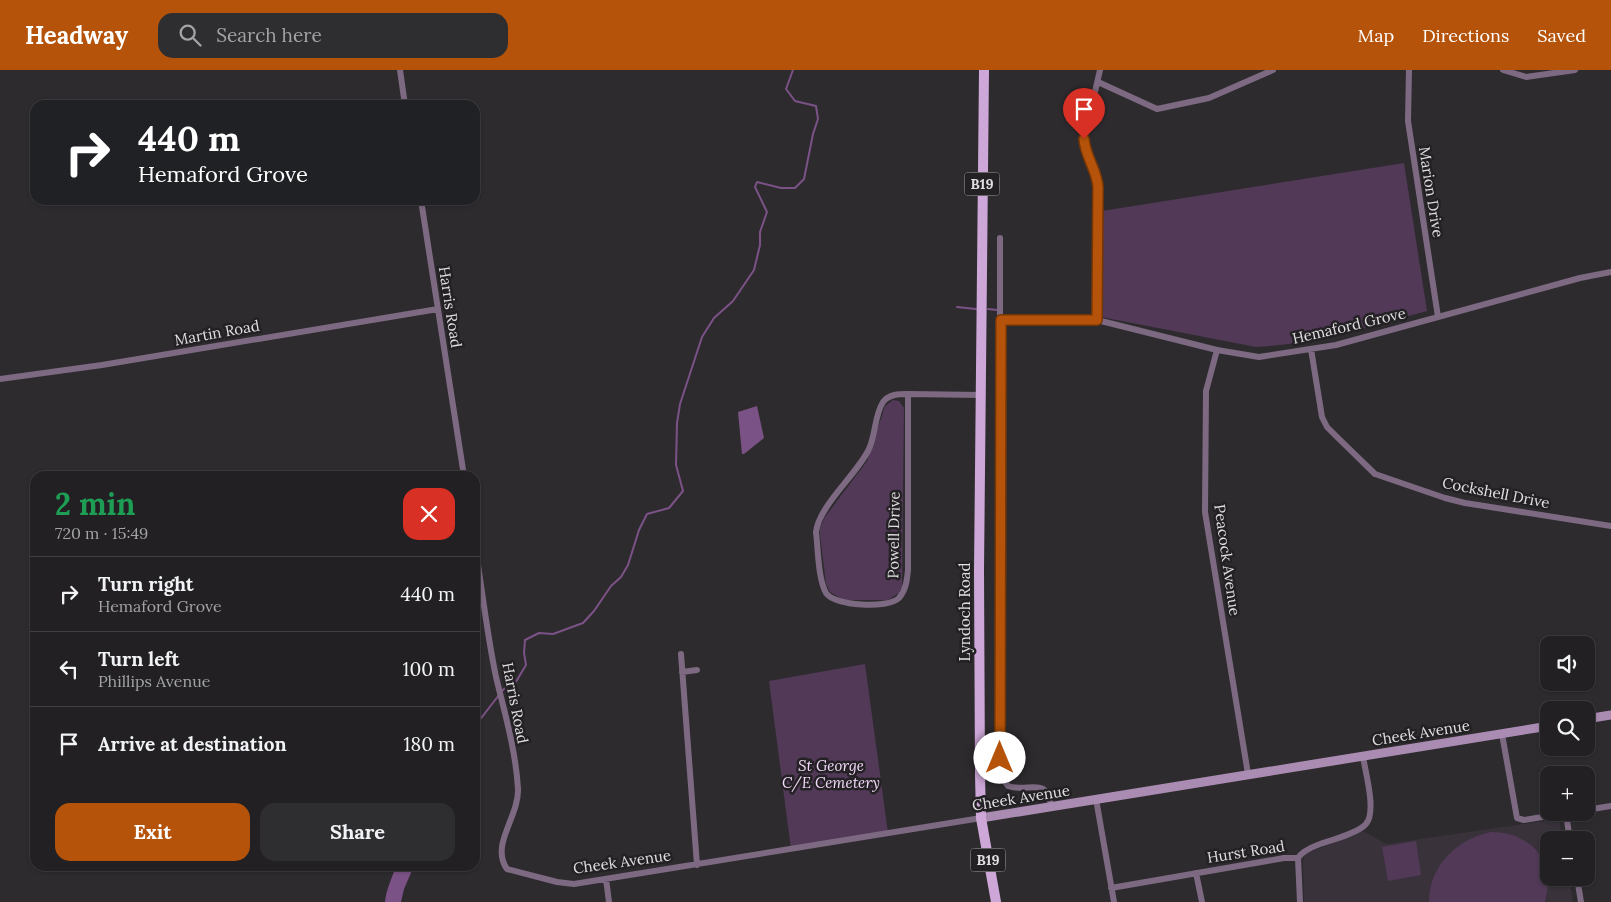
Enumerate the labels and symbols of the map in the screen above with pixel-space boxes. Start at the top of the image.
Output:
pin [1063,88,1105,139]
street label: Marion Drive [1415,145,1448,239]
road number: B19 [964,172,1000,196]
street label: Harris Road [435,265,466,349]
street label: Hemaford Grove [1290,303,1407,348]
street label: Martin Road [173,316,261,349]
street label: Cockshell Drive [1441,473,1551,512]
street label: Powell Drive [883,491,904,579]
street label: Peacock Avenue [1210,503,1245,617]
street label: Lyndoch Road [955,563,974,661]
street label: Harris Road [498,661,533,745]
street label: Cheek Avenue [1371,715,1471,750]
position arrow [973,731,1025,783]
park label: St George C/E Cemetery [782,756,880,793]
street label: Cheek Avenue [971,780,1071,815]
street label: Hurst Road [1206,836,1286,867]
street label: Cheek Avenue [572,845,672,878]
road number: B19 [970,848,1006,872]

